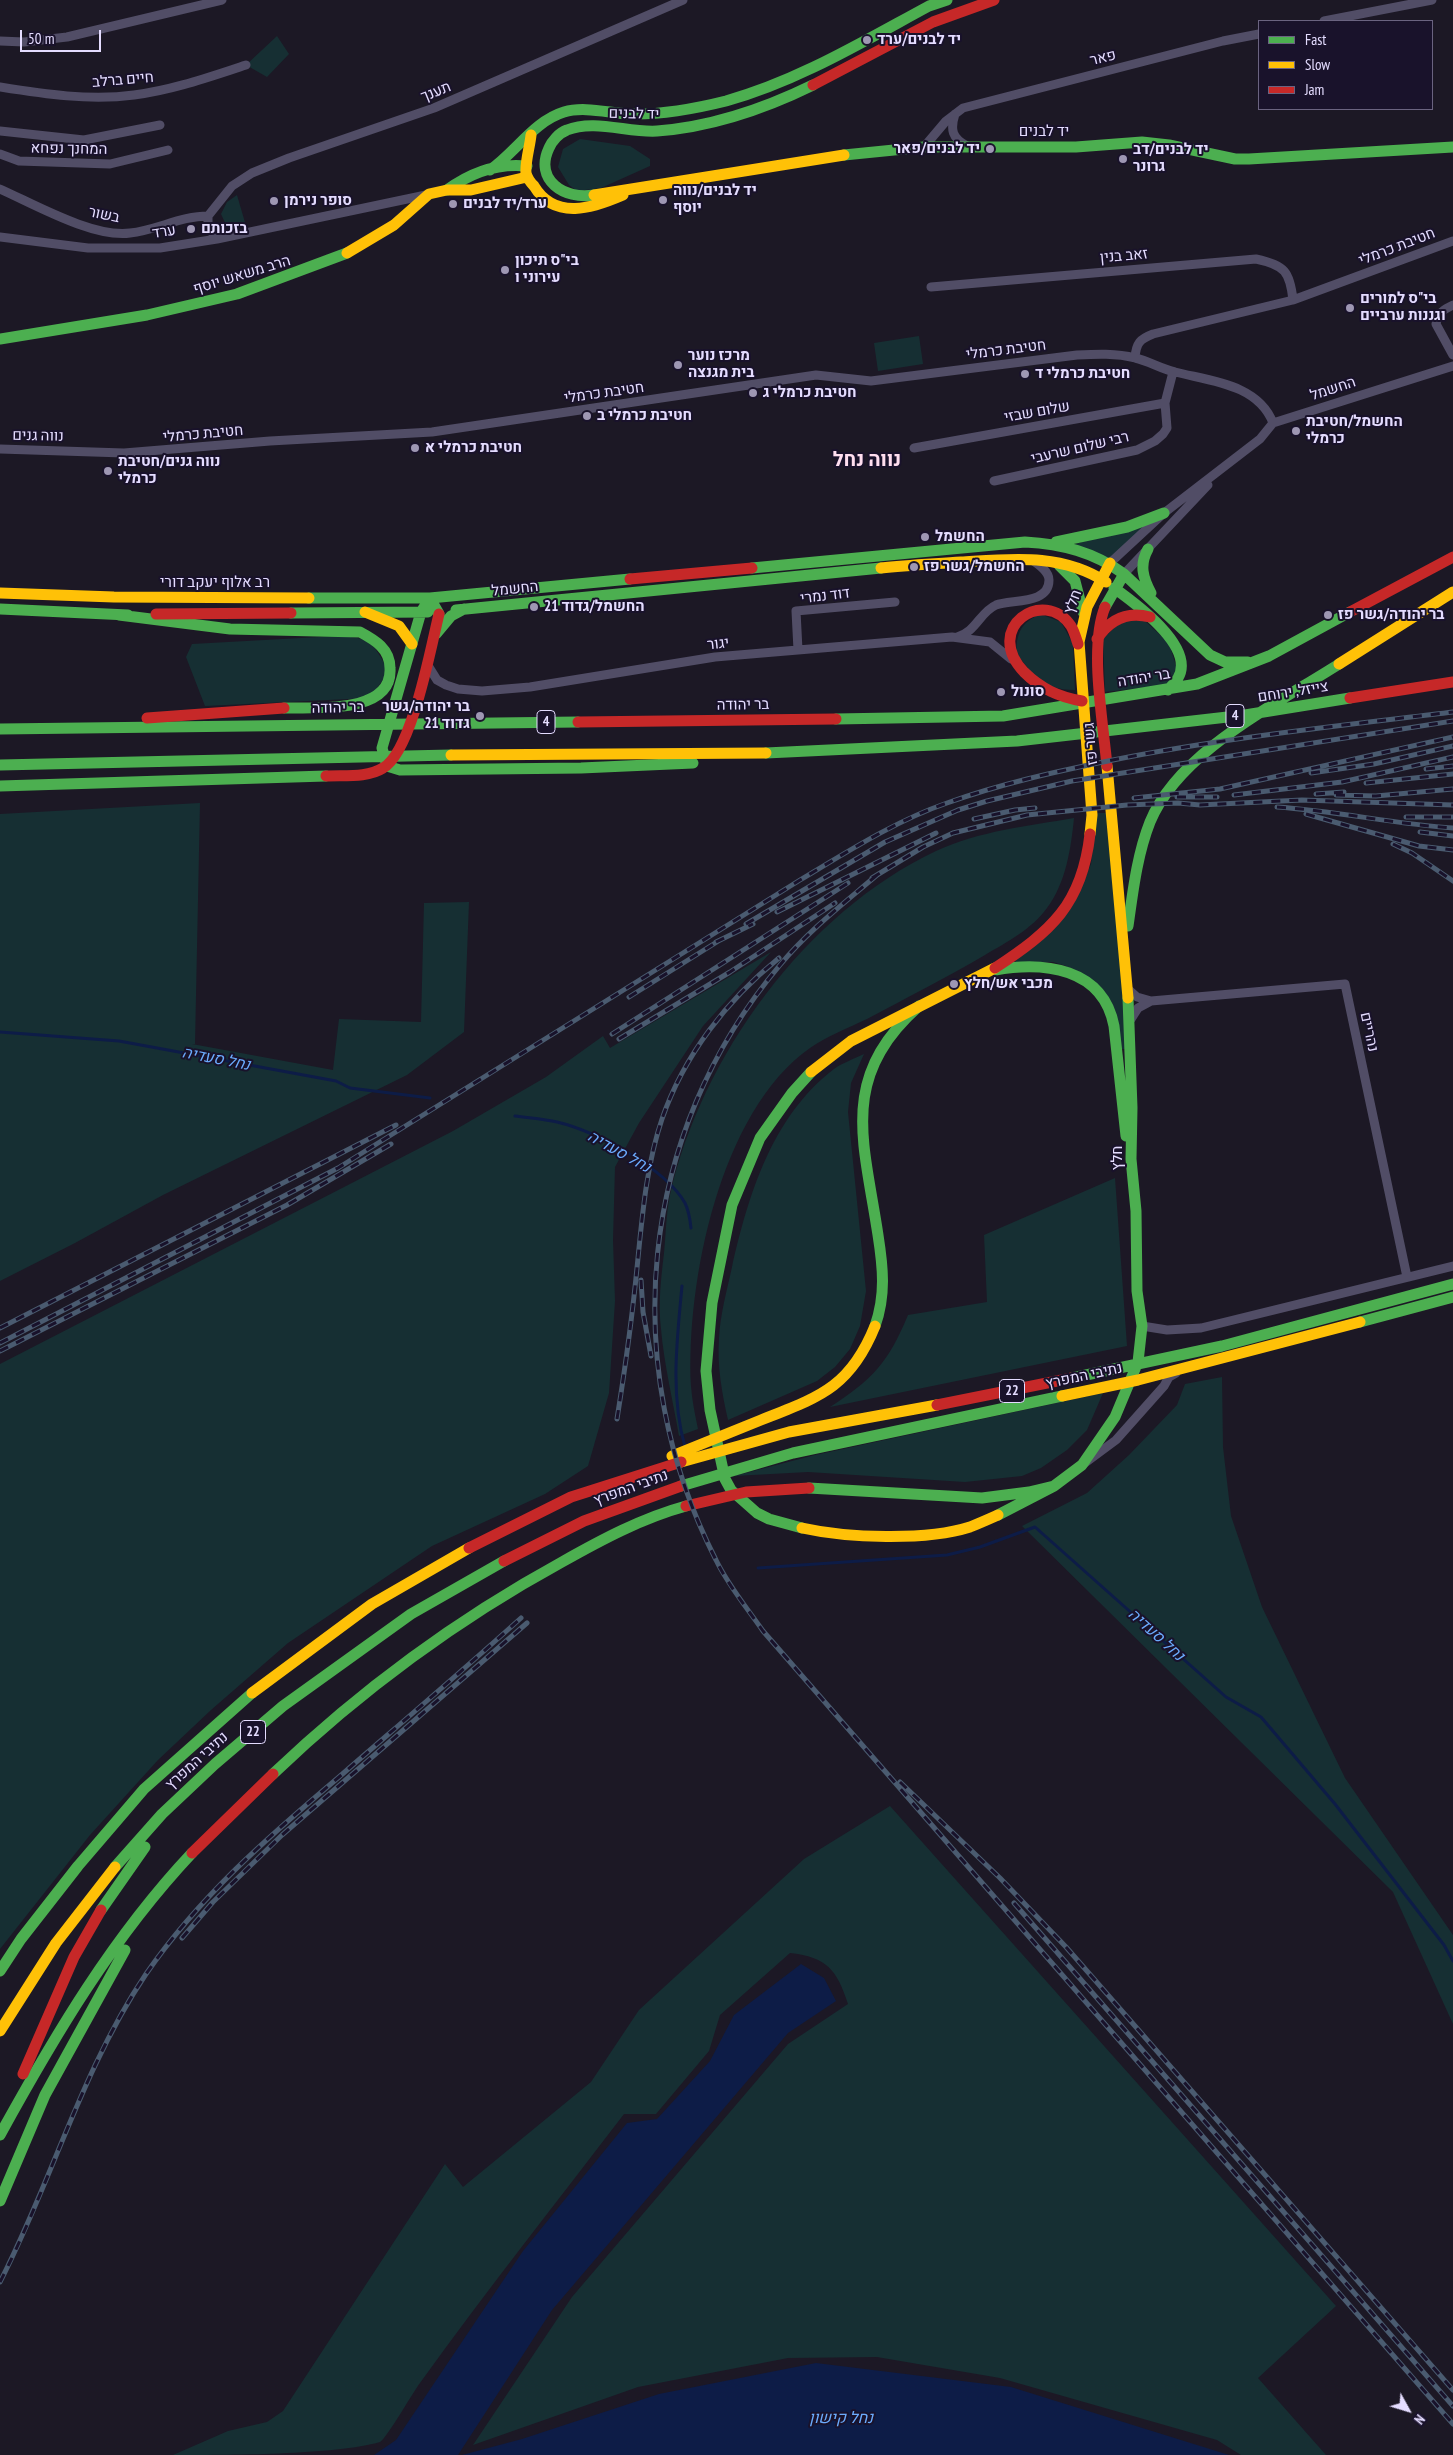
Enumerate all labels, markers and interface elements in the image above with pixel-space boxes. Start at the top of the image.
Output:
scale bar [22,20,104,52]
legend [1258,20,1433,110]
text: 50 m [28,29,54,48]
text: Fast [1305,30,1326,49]
place label: יד לבנים/ערד [877,31,961,49]
marker: יד לבנים/ערד [861,34,873,46]
street label: פאר [1088,46,1118,70]
text: Slow [1305,55,1330,74]
street label: חיים ברלב [91,68,155,92]
street label: תענך [418,78,454,106]
text: Jam [1305,80,1324,99]
street label: יד לבנים [609,105,659,123]
street label: יד לבנים [1019,123,1069,141]
street label: המחנך נפחא [30,139,108,159]
place label: יד לבנים/פאר [894,140,980,158]
place label: יד לבנים/דב גרונר [1133,141,1209,176]
marker: יד לבנים/פאר [984,143,996,155]
marker: יד לבנים/דב גרונר [1117,153,1129,165]
place label: יד לבנים/נווה יוסף [673,182,757,217]
place label: סופר נירמן [284,192,352,210]
marker: יד לבנים/נווה יוסף [657,194,669,206]
marker: סופר נירמן [268,195,280,207]
place label: ערד/יד לבנים [463,195,547,213]
marker: ערד/יד לבנים [447,198,459,210]
street label: בשור [87,203,121,227]
place label: בזכותם [201,220,247,238]
street label: ערד [151,221,177,243]
marker: בזכותם [185,223,197,235]
street label: חטיבת כרמלי [1356,224,1438,270]
street label: זאב בנין [1099,245,1149,267]
street label: הרב משאש יוסף [191,252,293,298]
place label: בי"ס תיכון עירוני ו [515,252,579,287]
marker: בי"ס תיכון עירוני ו [499,264,511,276]
place label: בי"ס למורים וגננות ערביים [1360,290,1446,325]
marker: בי"ס למורים וגננות ערביים [1344,302,1356,314]
street label: חטיבת כרמלי [965,336,1047,364]
place label: מרכז נוער בית מגנצה [688,347,754,382]
marker: מרכז נוער בית מגנצה [672,359,684,371]
place label: חטיבת כרמלי ד [1035,365,1130,383]
marker: חטיבת כרמלי ד [1019,368,1031,380]
street label: החשמל [1308,373,1358,405]
street label: חטיבת כרמלי [563,378,645,408]
place label: חטיבת כרמלי ג [763,384,856,402]
marker: חטיבת כרמלי ג [747,387,759,399]
street label: שלום שבזי [1003,397,1071,427]
place label: חטיבת כרמלי ב [597,407,692,425]
marker: חטיבת כרמלי ב [581,410,593,422]
place label: החשמל/חטיבת כרמלי [1306,413,1403,448]
street label: חטיבת כרמלי [162,422,244,446]
marker: החשמל/חטיבת כרמלי [1290,425,1302,437]
street label: נווה גנים [12,427,64,445]
street label: רבי שלום שרעבי [1029,428,1131,468]
place label: חטיבת כרמלי א [425,439,522,457]
marker: חטיבת כרמלי א [409,442,421,454]
district label: נווה נחל [833,448,901,472]
place label: נווה גנים/חטיבת כרמלי [118,453,220,488]
marker: נווה גנים/חטיבת כרמלי [102,465,114,477]
place label: החשמל [935,528,985,546]
marker: החשמל [919,531,931,543]
place label: החשמל/גשר פז [924,558,1025,576]
marker: החשמל/גשר פז [908,561,920,573]
street label: רב אלוף יעקב דורי [160,574,270,592]
street label: החשמל [491,578,539,600]
street label: דוד נמרי [799,584,851,608]
street label: חלץ [1060,587,1086,617]
place label: החשמל/גדוד 21 [544,598,645,616]
marker: החשמל/גדוד 21 [528,601,540,613]
place label: בר יהודה/גשר פז [1338,606,1444,624]
marker: בר יהודה/גשר פז [1322,609,1334,621]
street label: יגור [706,634,730,654]
street label: בר יהודה [1116,665,1172,691]
street label: צייזל, ירוחם [1256,678,1330,706]
place label: סונול [1011,683,1044,701]
marker: סונול [995,686,1007,698]
street label: בר יהודה [716,696,770,714]
place label: בר יהודה/גשר גדוד 21 [382,698,470,733]
street label: בר יהודה [311,699,365,717]
road number: 4 [1226,704,1244,728]
marker: בר יהודה/גשר גדוד 21 [474,710,486,722]
road number: 4 [537,710,555,734]
street label: גשר פז [1080,722,1102,766]
place label: מכבי אש/חלץ [964,975,1053,993]
marker: מכבי אש/חלץ [948,978,960,990]
street label: נהריים [1356,1010,1382,1054]
water label: נחל סעדיה [180,1043,252,1075]
water label: נחל סעדיה [584,1127,654,1177]
street label: חלץ [1109,1146,1127,1170]
street label: נתיבי המפרץ [1044,1359,1124,1393]
road number: 22 [1000,1380,1024,1402]
street label: נתיבי המפרץ [591,1466,671,1510]
water label: נחל סעדיה [1124,1605,1188,1665]
road number: 22 [240,1720,266,1744]
street label: נתיבי המפרץ [162,1728,232,1794]
north arrow [1383,2385,1433,2435]
water label: נחל קישון [809,2408,873,2428]
text: N [1410,2411,1429,2428]

